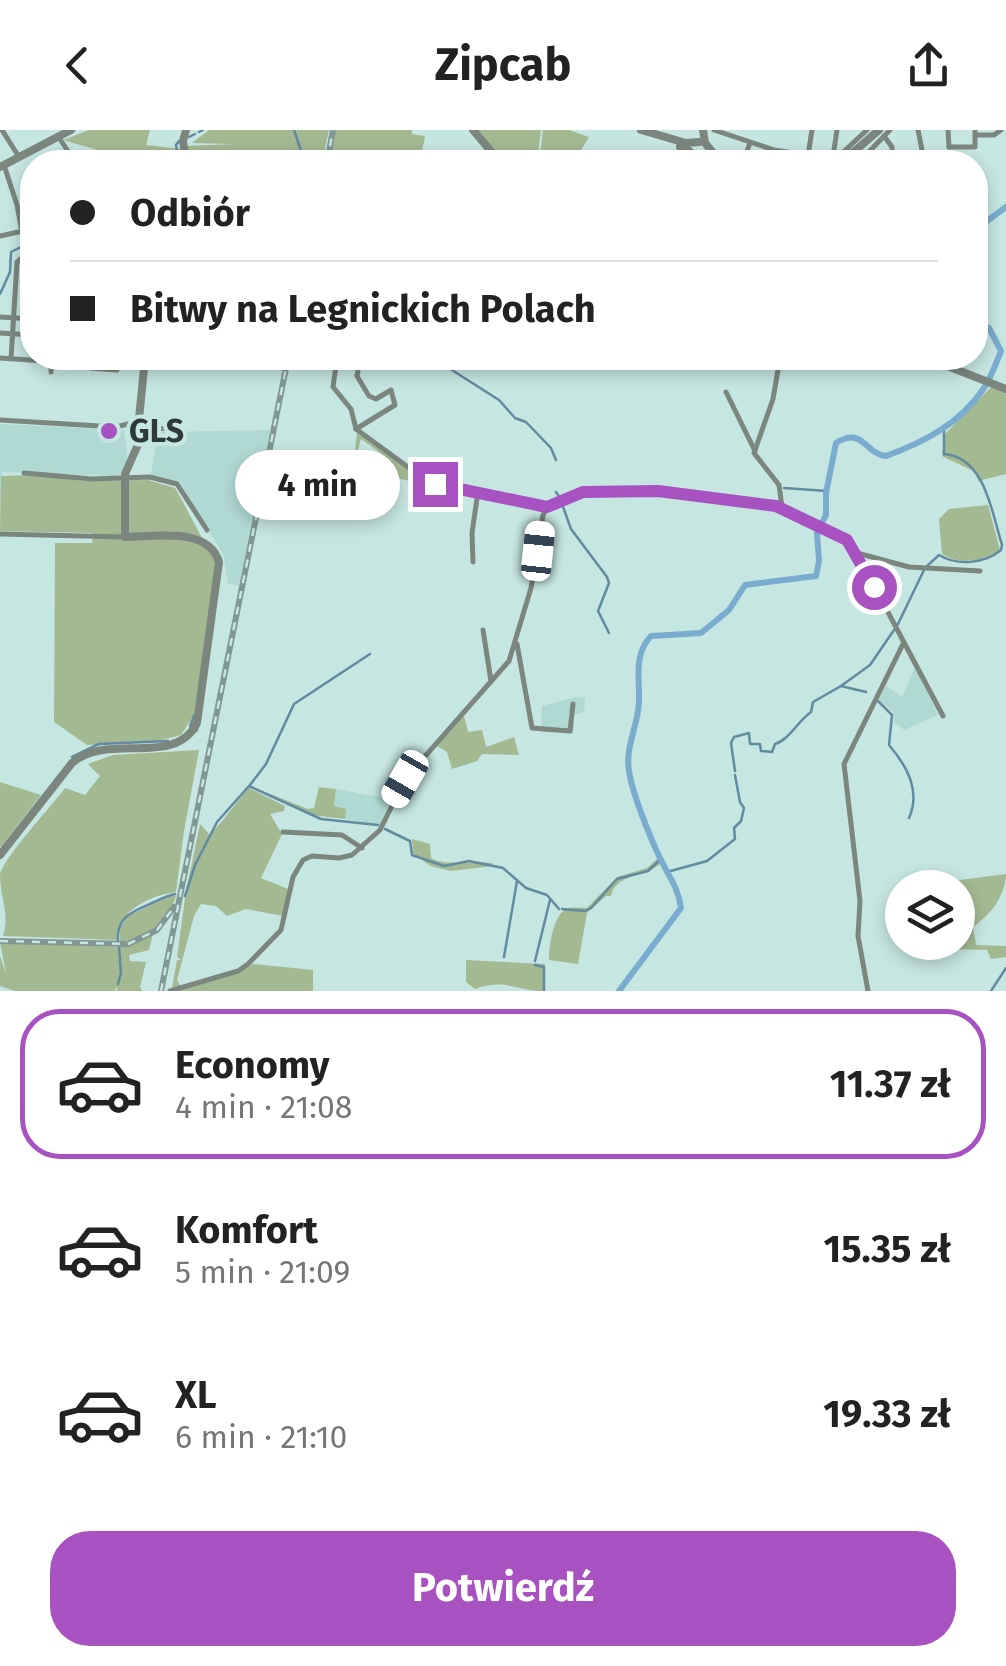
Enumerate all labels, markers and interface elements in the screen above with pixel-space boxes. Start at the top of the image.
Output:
icon: back [50,38,105,93]
text: Zipcab [435,38,571,92]
icon: share [901,38,956,93]
text: Odbiór [130,190,250,236]
text: Bitwy na Legnickich Polach [130,286,596,332]
place label: GLS [129,412,184,450]
marker: GLS [98,420,120,442]
callout: 4 min [235,449,400,519]
route end [413,462,458,507]
text: 4 min [277,466,358,504]
car [520,520,556,582]
route start [852,565,897,610]
car [377,746,433,812]
map controls [885,870,975,960]
button: layers [885,870,975,960]
icon: car [55,1039,145,1129]
text: Economy [175,1042,330,1088]
text: 11.37 zł [830,1061,951,1107]
text: 4 min · 21:08 [175,1088,352,1126]
icon: car [55,1204,145,1294]
text: Komfort [175,1207,318,1253]
text: 15.35 zł [824,1226,951,1272]
text: 5 min · 21:09 [175,1253,350,1291]
icon: car [55,1369,145,1459]
text: XL [175,1372,217,1418]
text: 19.33 zł [823,1391,951,1437]
text: 6 min · 21:10 [175,1418,347,1456]
button: Potwierdź [50,1531,956,1646]

